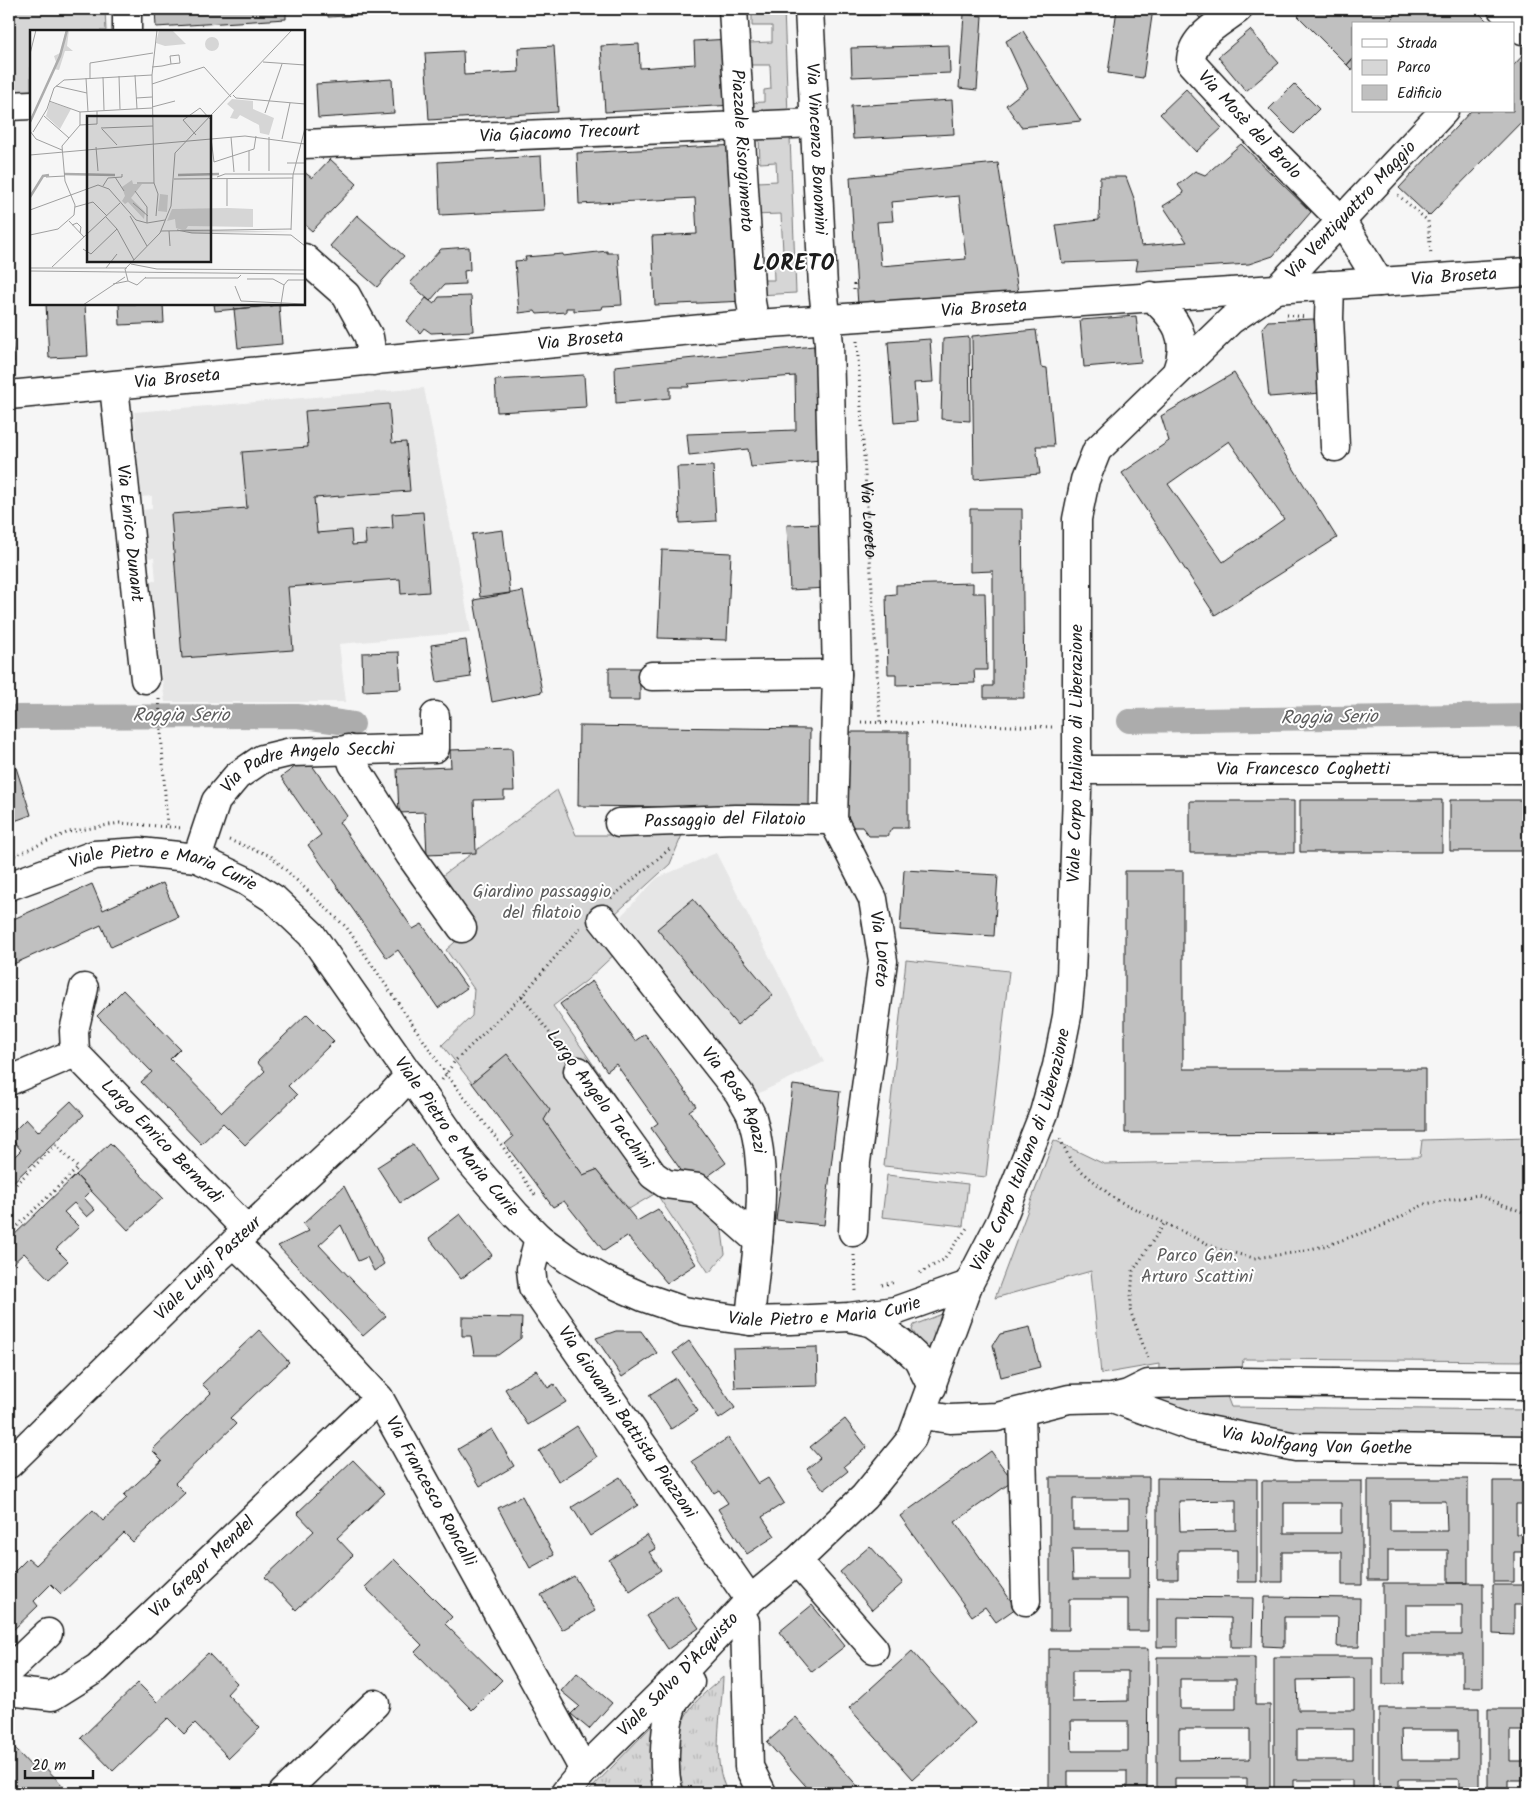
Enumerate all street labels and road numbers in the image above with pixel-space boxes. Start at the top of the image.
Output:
street label: Via Vincenzo Bonomini [797,62,835,236]
street label: Via Mosè del Brolo [1190,64,1308,187]
street label: Piazzale Risorgimento [722,68,761,233]
street label: Via Giacomo Trecourt [479,116,642,151]
street label: Via Ventiquattro Maggio [1278,134,1424,286]
street label: Via Broseta [1410,260,1498,294]
street label: Via Broseta [940,291,1028,326]
street label: Via Broseta [536,322,625,359]
street label: Via Broseta [133,360,222,398]
street label: Via Enrico Dunant [108,463,151,604]
street label: Via Loreto [851,481,885,559]
street label: Viale Corpo Italiano di Liberazione [1060,624,1092,883]
street label: Via Padre Angelo Secchi [214,735,396,800]
street label: Via Francesco Coghetti [1216,755,1391,784]
street label: Passaggio del Filatoio [644,804,806,837]
street label: Viale Pietro e Maria Curie [65,837,263,899]
street label: Via Loreto [861,909,898,989]
street label: Largo Angelo Tacchini [538,1024,660,1177]
street label: Viale Corpo Italiano di Liberazione [963,1026,1079,1277]
street label: Via Rosa Agazzi [693,1041,774,1156]
street label: Viale Pietro e Maria Curie [386,1051,526,1224]
street label: Largo Enrico Bernardi [93,1073,230,1212]
street label: Viale Luigi Pasteur [147,1209,269,1328]
street label: Viale Pietro e Maria Curie [726,1288,925,1335]
street label: Via Giovanni Battista Piazzoni [550,1320,704,1525]
street label: Via Francesco Roncalli [377,1411,484,1573]
street label: Via Wolfgang Von Goethe [1219,1418,1412,1463]
street label: Via Gregor Mendel [142,1509,263,1625]
street label: Viale Salvo D'Acquisto [611,1605,746,1744]

